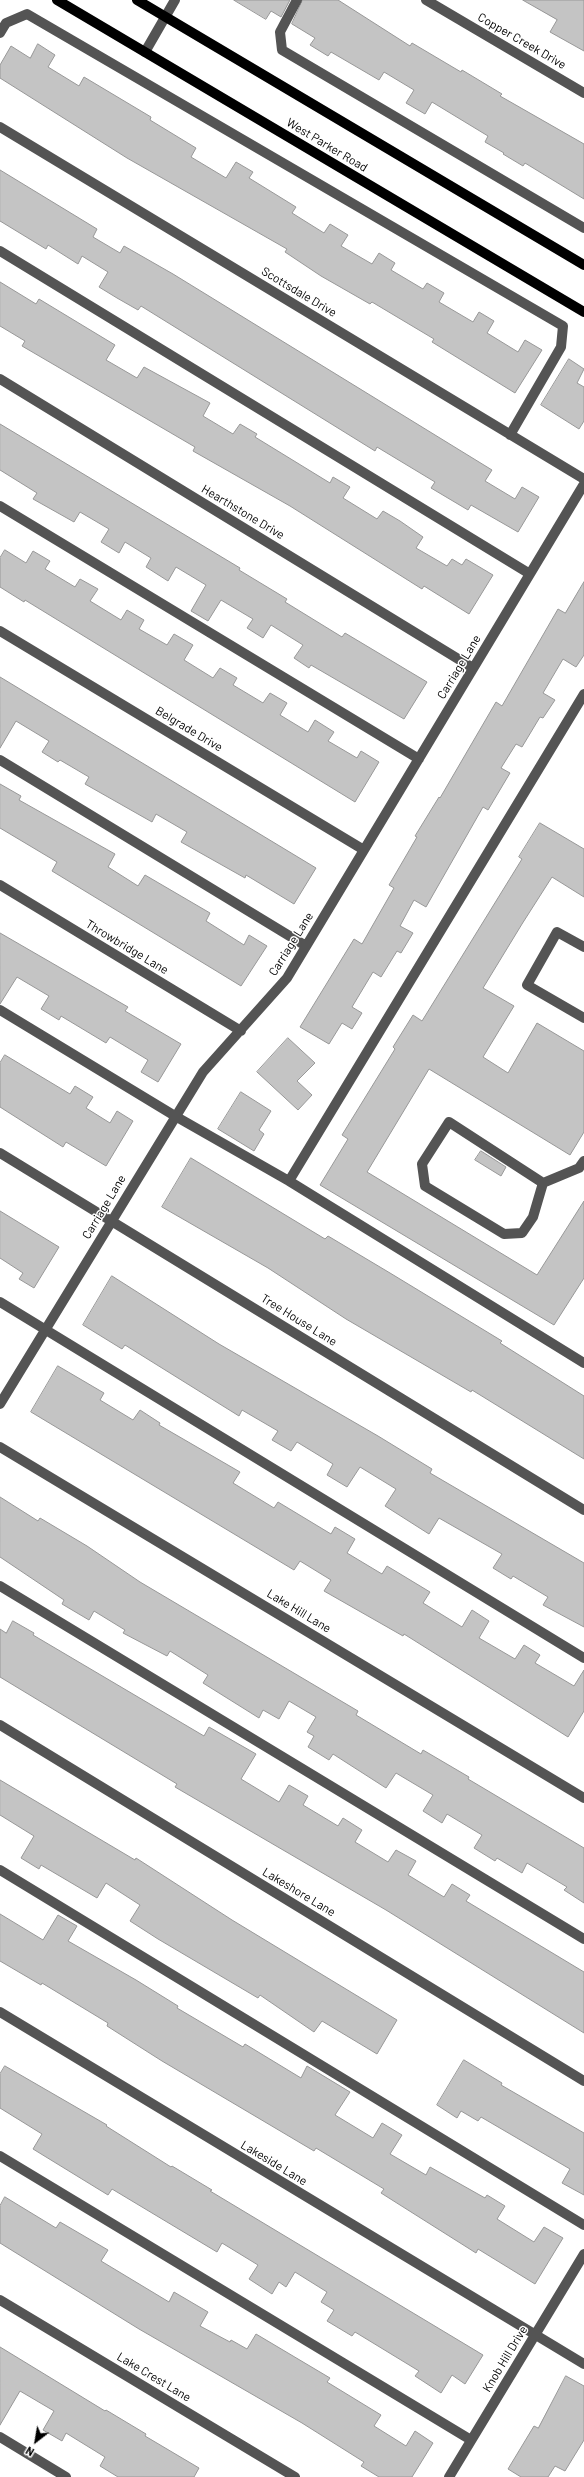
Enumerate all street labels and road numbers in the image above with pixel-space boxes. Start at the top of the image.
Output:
street label: Copper Creek Drive [475,10,569,72]
street label: West Parker Road [284,115,370,175]
street label: Scottsdale Drive [259,264,339,320]
street label: Hearthstone Drive [199,482,287,542]
street label: Carriage Lane [434,632,484,702]
street label: Belgrade Drive [153,703,225,755]
street label: Carriage Lane [266,910,316,978]
street label: Throwbridge Lane [83,917,171,977]
street label: Carriage Lane [79,1172,129,1242]
street label: Tree House Lane [258,1291,340,1349]
street label: Lake Hill Lane [264,1586,334,1636]
street label: Lakeshore Lane [260,1865,338,1919]
street label: Lakeside Lane [238,2138,310,2188]
street label: Knob Hill Drive [480,2323,530,2395]
street label: Lake Crest Lane [114,2349,194,2405]

